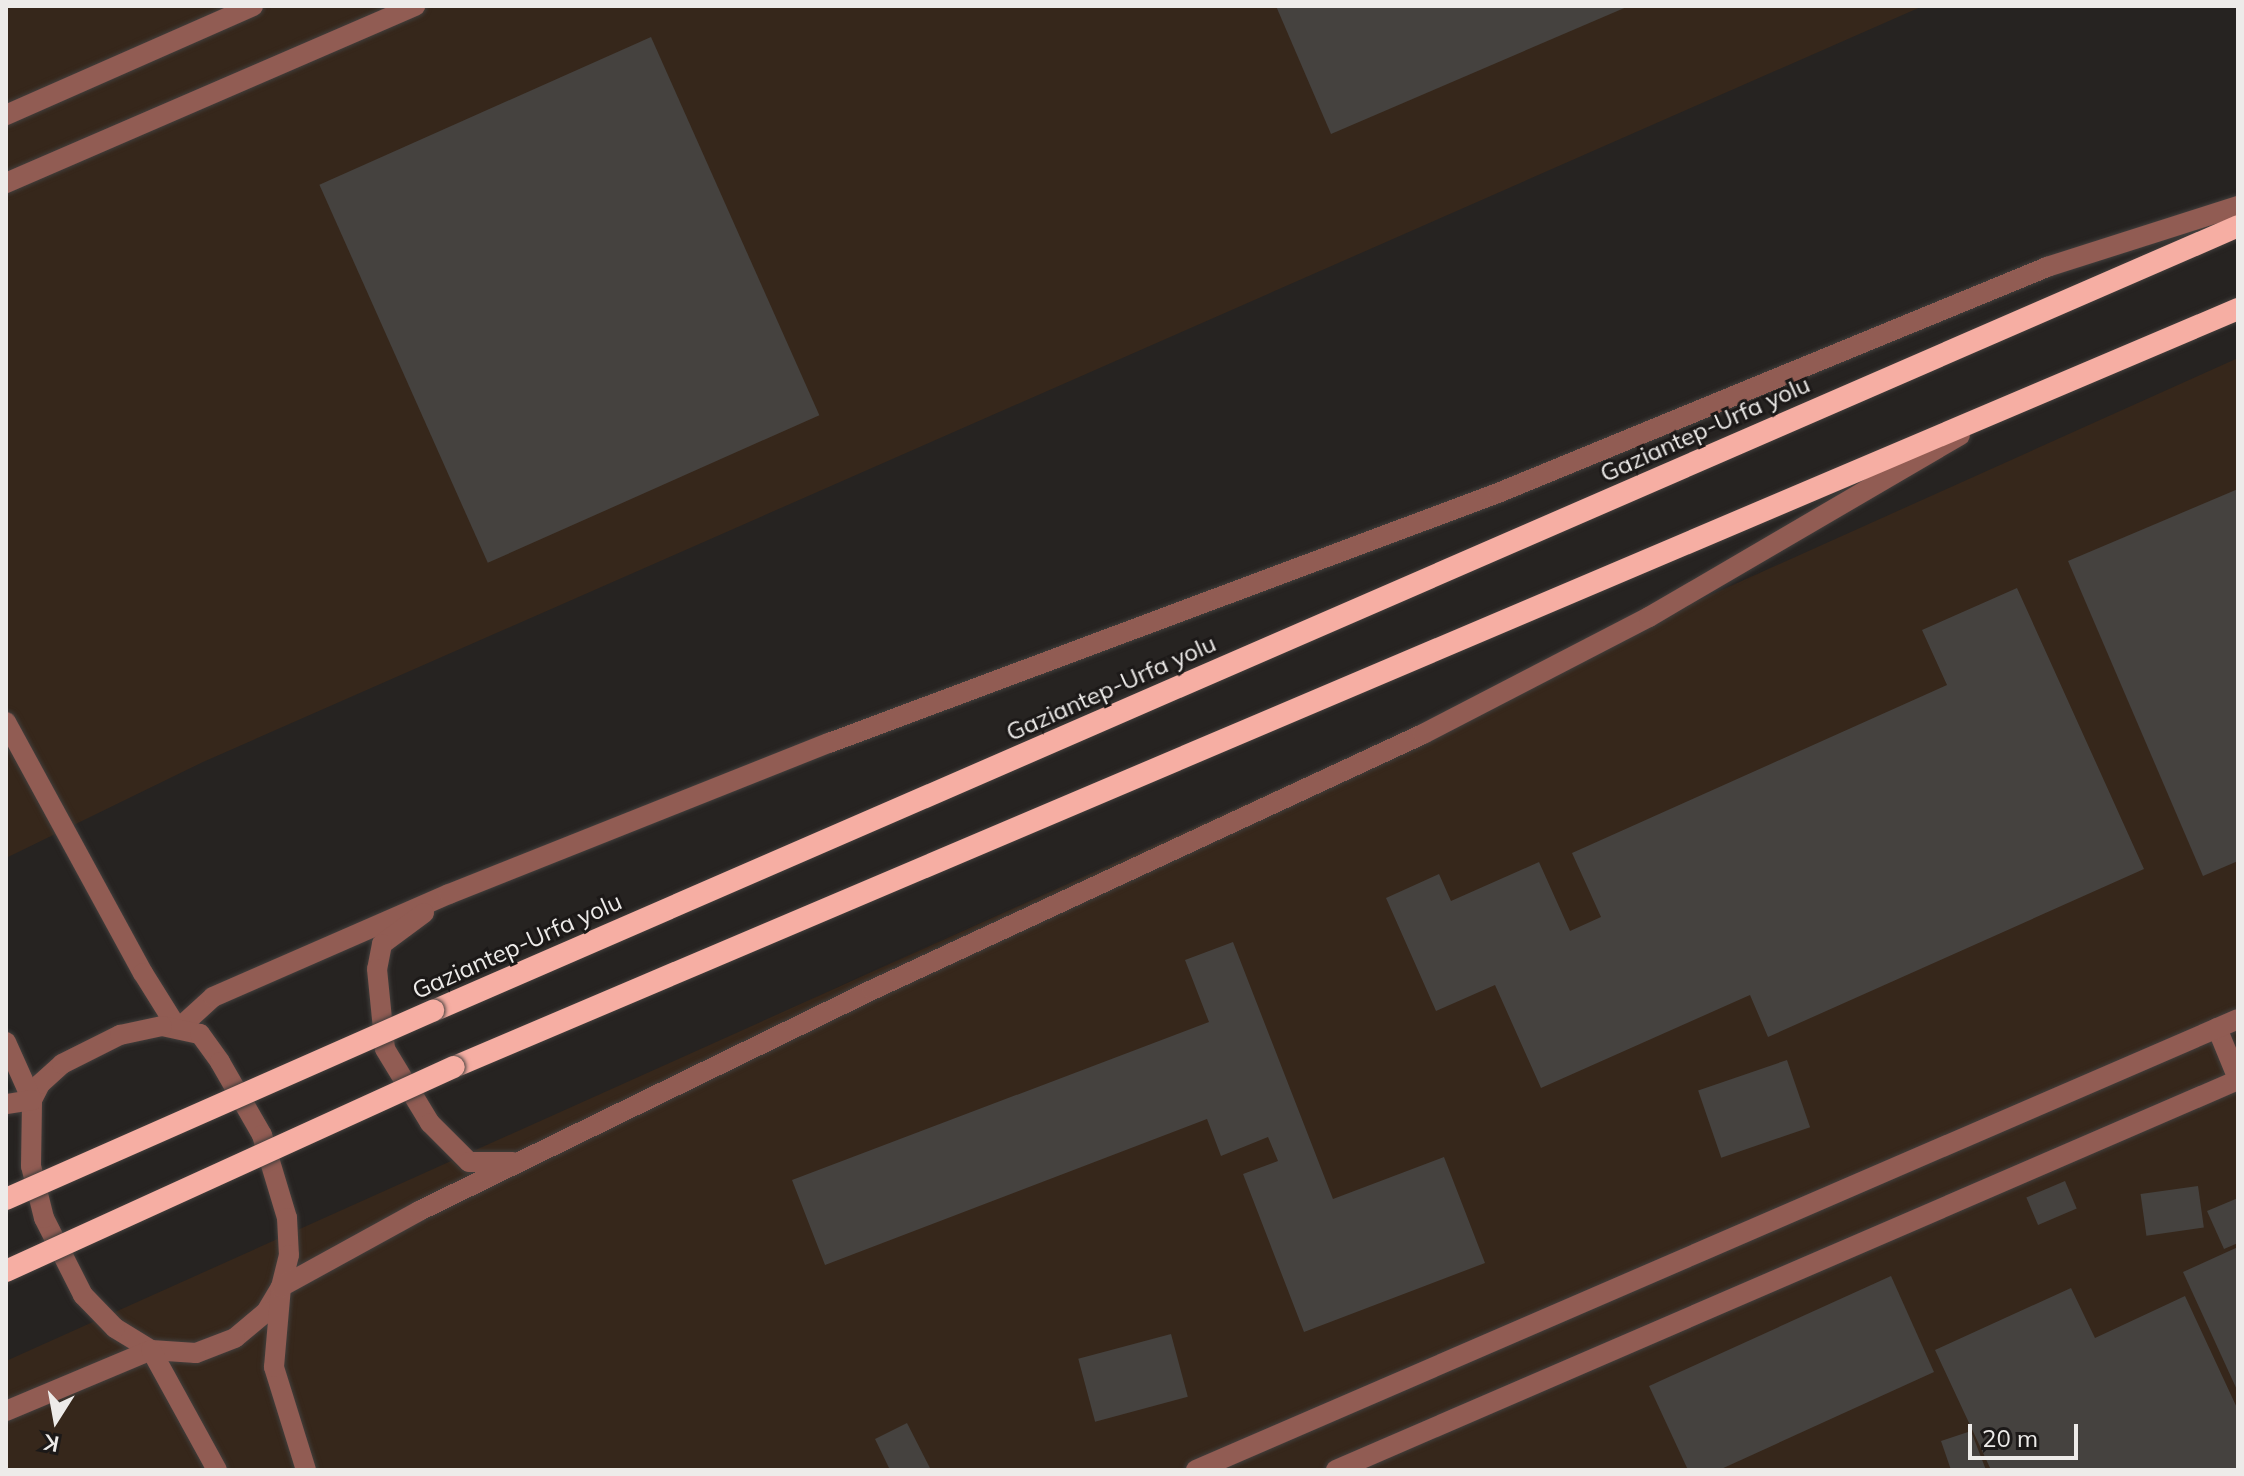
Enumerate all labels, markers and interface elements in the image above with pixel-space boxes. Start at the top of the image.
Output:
street label: Gaziantep-Urfa yolu [1596,370,1814,488]
street label: Gaziantep-Urfa yolu [1002,629,1220,747]
street label: Gaziantep-Urfa yolu [408,887,626,1005]
north arrow [16,1380,96,1460]
scale bar [1972,1408,2082,1458]
text: 20 m [1982,1423,2038,1453]
text: K [42,1428,61,1459]

